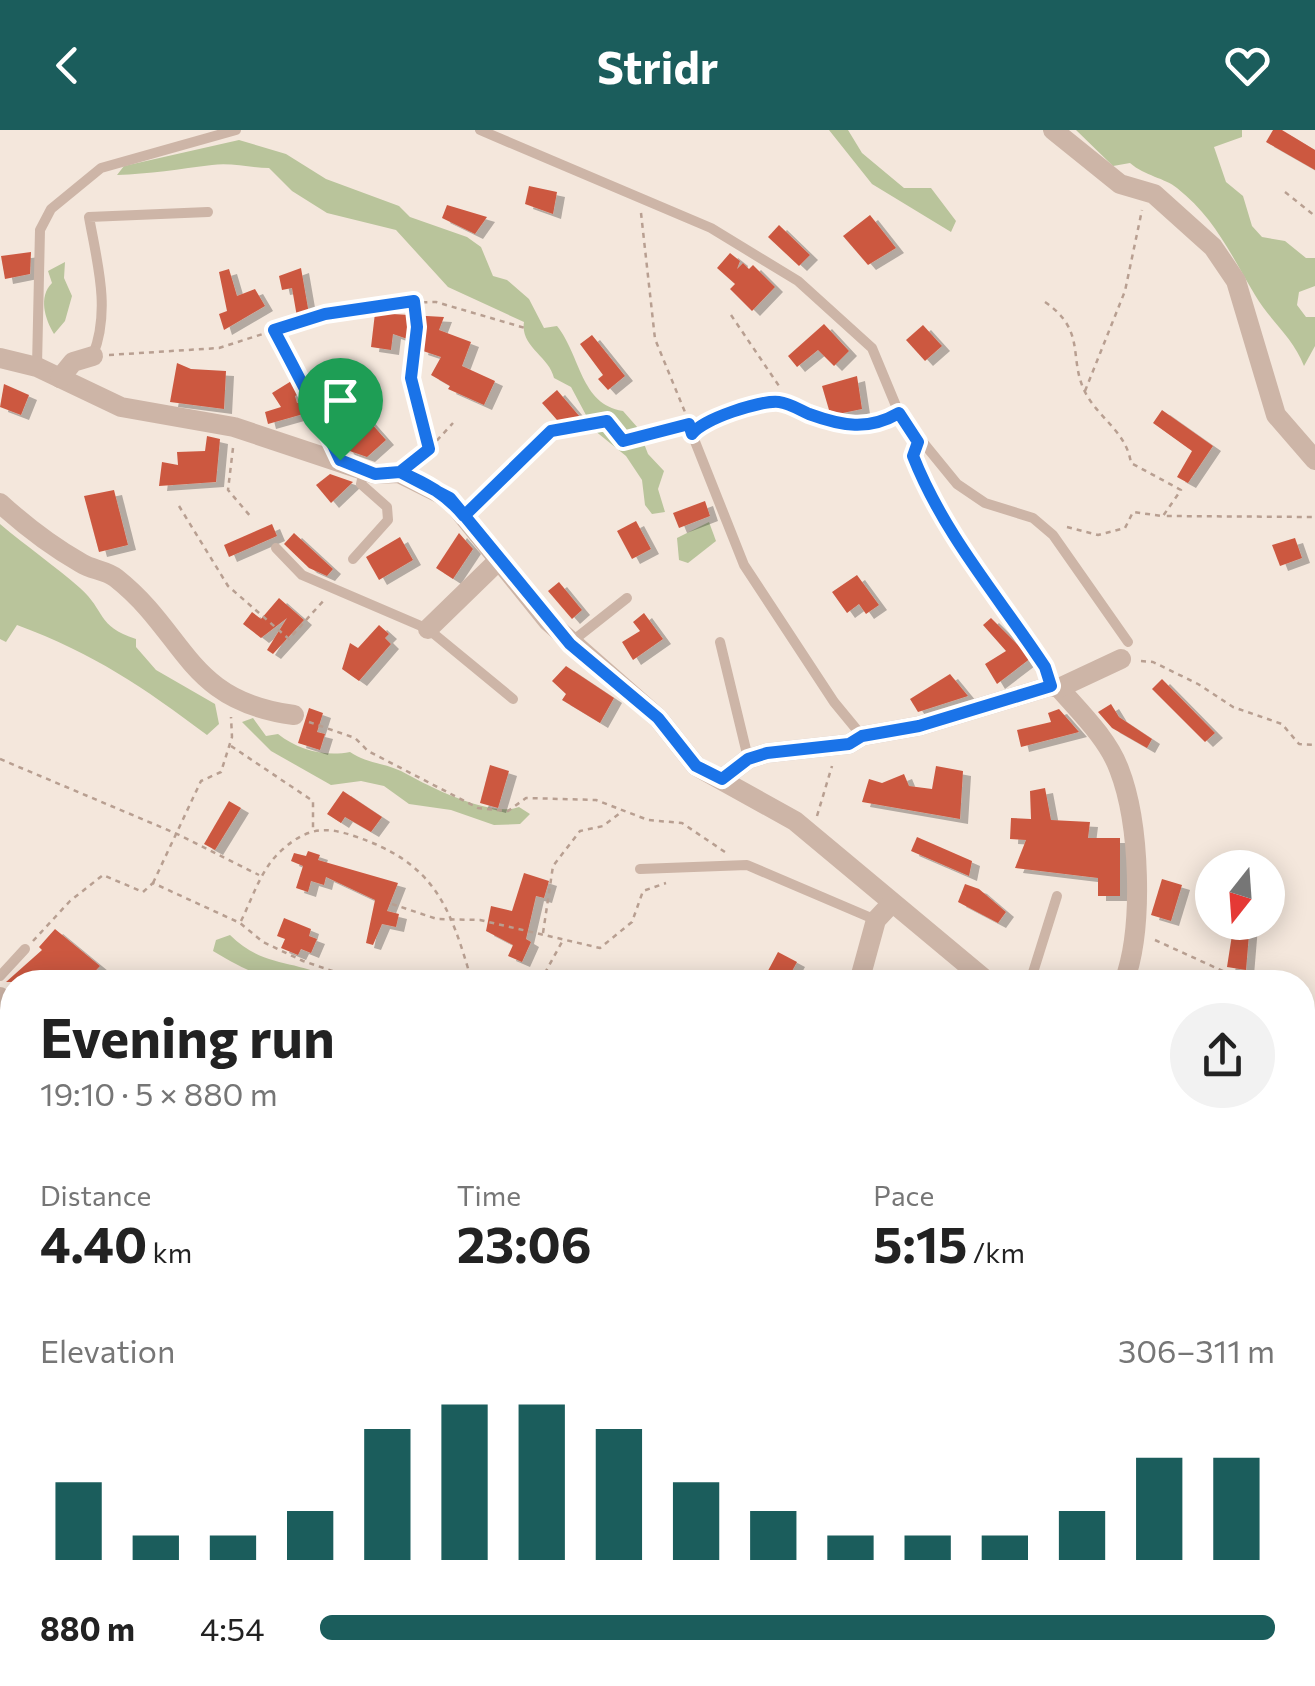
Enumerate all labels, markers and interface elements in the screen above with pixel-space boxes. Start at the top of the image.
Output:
icon: back [40,38,95,93]
text: Stridr [597,38,718,93]
icon: heart [1220,38,1275,93]
pin [298,358,383,461]
icon: arrive [313,373,368,428]
north arrow [1195,850,1285,940]
map controls [1195,850,1285,940]
text: Evening run [40,1002,335,1069]
button: share [1170,1003,1275,1108]
text: 19:10 · 5 × 880 m [40,1073,278,1113]
text: Distance [40,1178,151,1212]
text: Time [457,1178,521,1212]
text: Pace [873,1178,934,1212]
text: 4.40 [40,1212,147,1273]
text: 23:06 [457,1212,592,1273]
text: 5:15 [873,1212,967,1273]
text: km [147,1235,192,1269]
text: /km [967,1235,1025,1269]
text: Elevation [40,1330,175,1370]
text: 306–311 m [1118,1330,1275,1370]
text: 880 m [40,1608,135,1648]
text: 4:54 [200,1608,264,1648]

